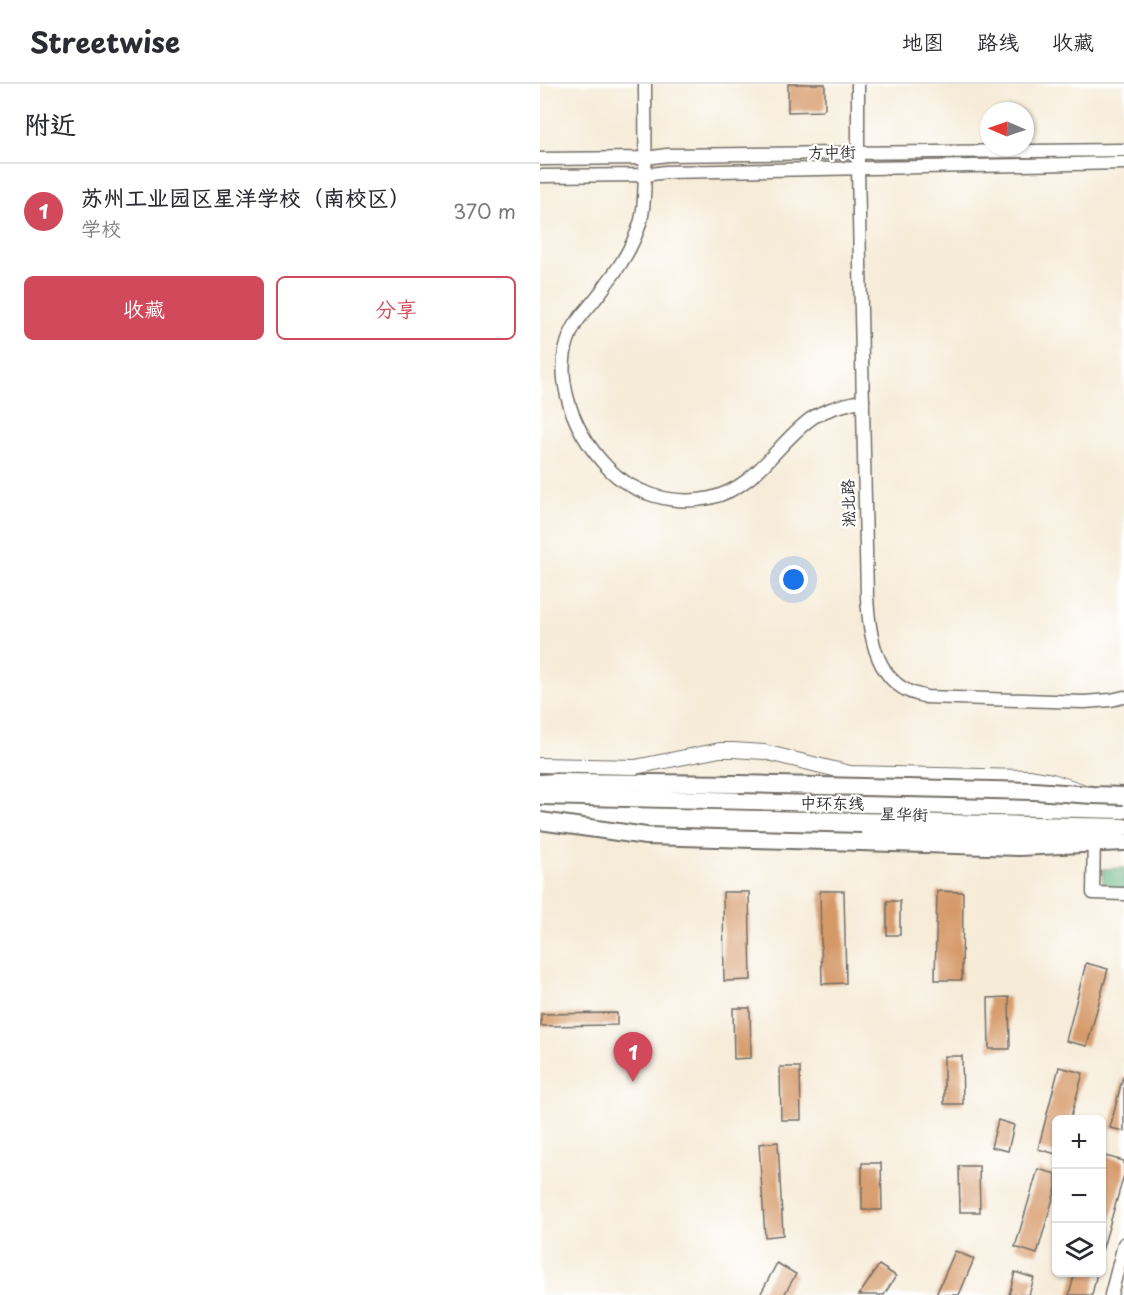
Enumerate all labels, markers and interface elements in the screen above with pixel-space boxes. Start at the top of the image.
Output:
text: Streetwise [30,20,180,63]
text: 地图 [902,25,944,57]
text: 路线 [977,25,1019,57]
text: 收藏 [1052,25,1094,57]
north arrow [980,102,1034,156]
text: 附近 [24,104,76,143]
street label: 方中街 [808,139,856,163]
text: 苏州工业园区星洋学校（南校区） [81,180,411,213]
text: 1 [39,196,48,226]
text: 370 m [453,196,516,226]
text: 学校 [81,213,121,243]
button: 收藏 [24,276,264,340]
button: 分享 [276,276,516,340]
street label: 淞北路 [835,479,859,527]
your location [779,565,808,594]
street label: 中环东线 [800,789,864,815]
street label: 星华街 [880,801,928,825]
pin: 1 [614,1032,652,1082]
map controls [1052,1115,1106,1277]
button: + [1052,1115,1106,1169]
button: − [1052,1169,1106,1223]
button: layers [1052,1223,1106,1277]

